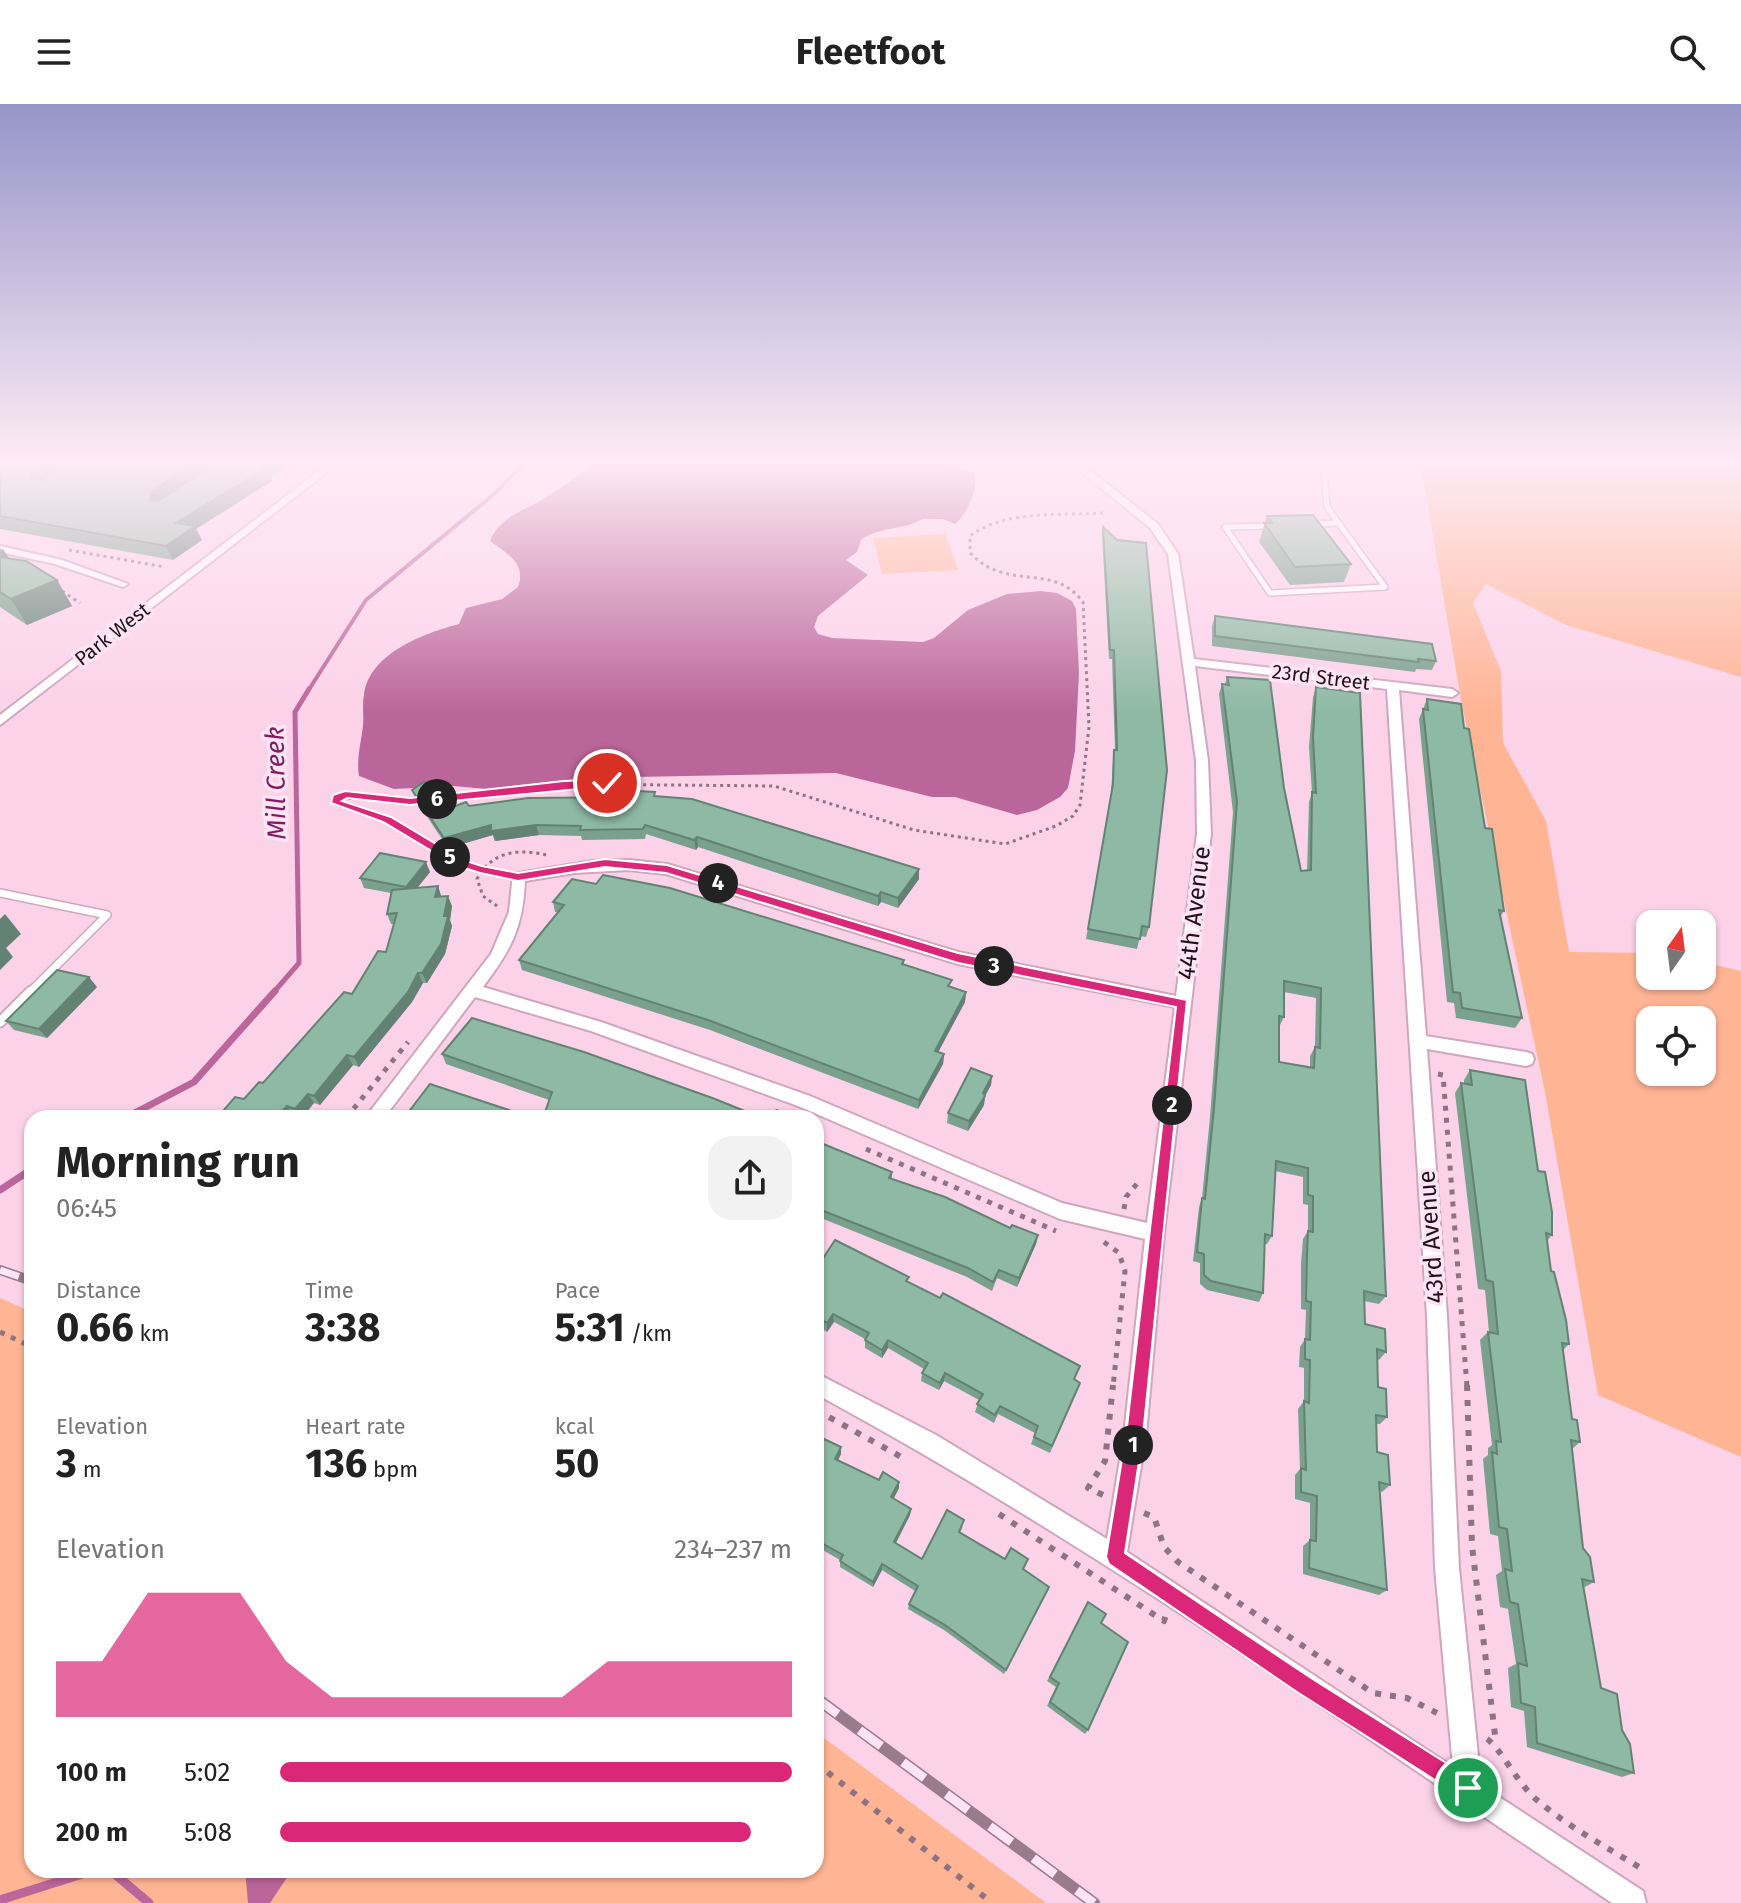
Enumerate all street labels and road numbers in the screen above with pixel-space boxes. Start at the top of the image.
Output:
street label: Park West [70,597,155,671]
street label: 23rd Street [1271,659,1372,695]
street label: 44th Avenue [1172,845,1216,981]
street label: 43rd Avenue [1412,1170,1450,1304]

